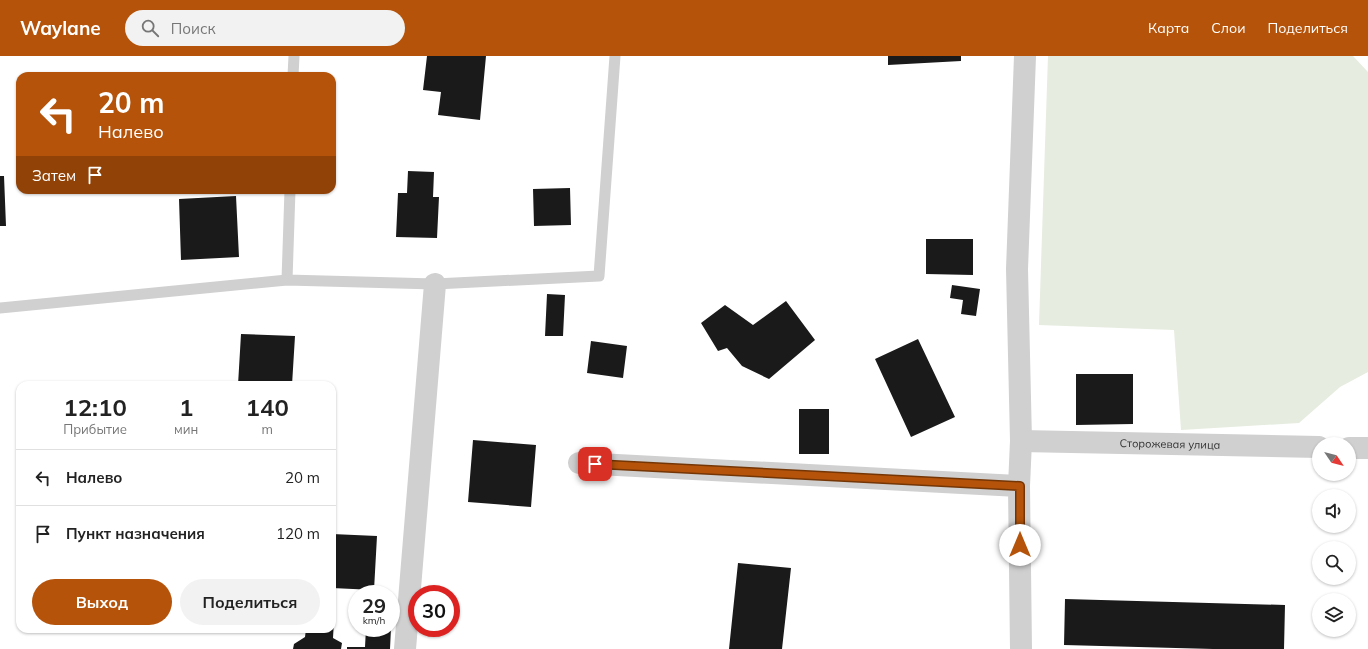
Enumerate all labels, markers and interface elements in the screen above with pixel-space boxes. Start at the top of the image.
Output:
search box [125,10,405,46]
text: Waylane [20,16,101,40]
icon: search [139,17,161,39]
text: Поиск [171,19,216,38]
text: Карта [1148,19,1189,37]
text: Слои [1211,19,1246,37]
text: Поделиться [1268,19,1348,37]
text: 20 m [98,85,164,120]
icon: left [32,88,84,140]
text: Налево [98,120,164,143]
icon: arrive [84,164,106,186]
text: Затем [32,166,76,185]
text: 12:10 [63,392,127,422]
text: 1 [179,392,193,422]
text: 140 [246,392,289,422]
text: Прибытие [63,421,127,437]
text: мин [174,421,198,437]
text: m [261,421,273,437]
street label: Сторожевая улица [1119,436,1221,452]
north arrow [1312,437,1356,481]
map controls [1312,437,1356,637]
pin [578,447,612,481]
icon: arrive [584,453,606,475]
icon: left [32,467,54,489]
text: Налево [66,468,122,487]
text: 20 m [285,468,320,487]
button: sound [1312,489,1356,533]
icon: arrive [32,523,54,545]
text: Пункт назначения [66,524,205,543]
text: 120 m [276,524,320,543]
position arrow [999,524,1041,566]
button: search [1312,541,1356,585]
button: Выход [32,579,172,625]
button: Поделиться [180,579,320,625]
speed limit sign: 30 [408,585,460,637]
text: 29 [362,593,386,618]
button: layers [1312,593,1356,637]
text: km/h [363,614,385,627]

